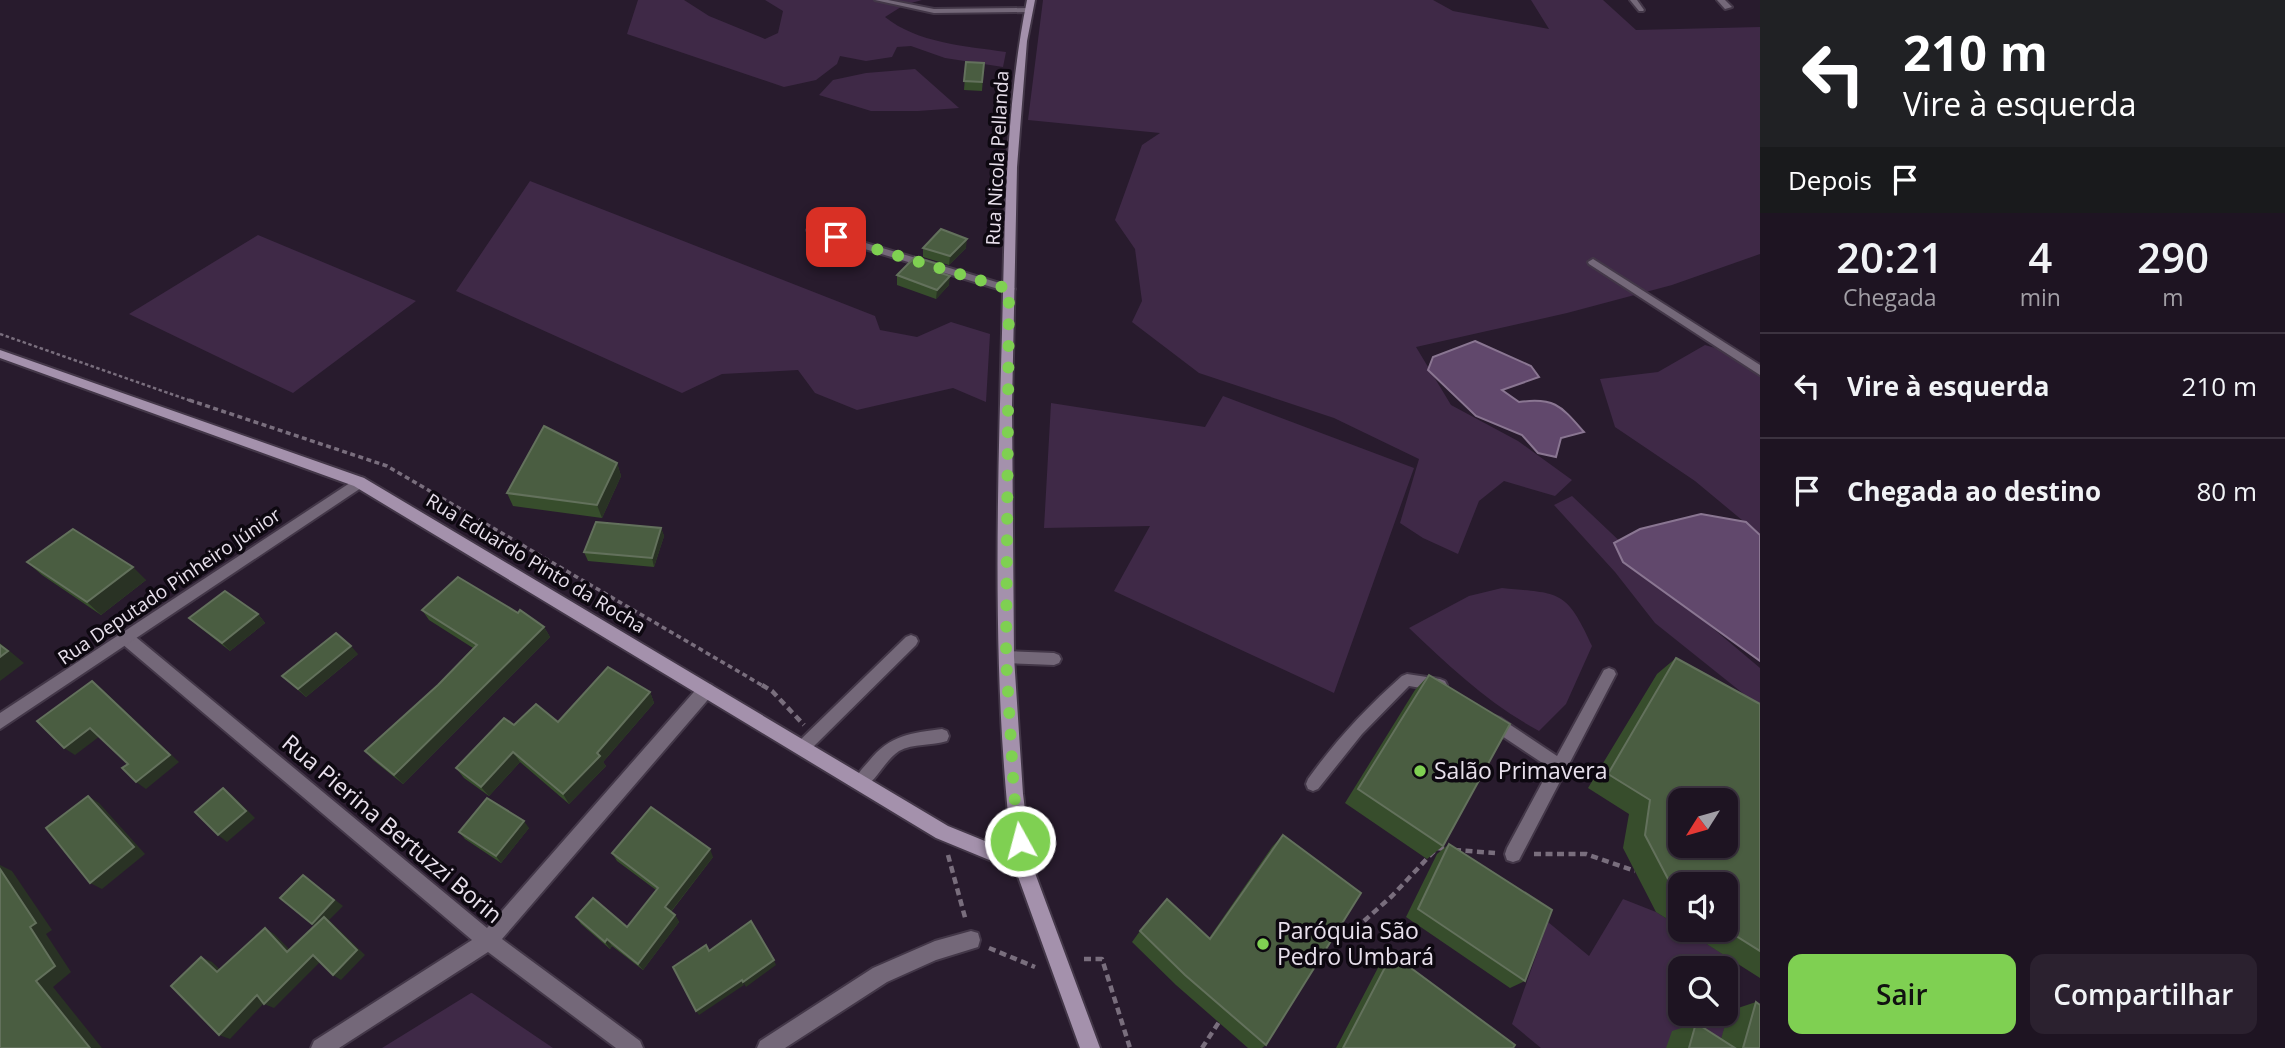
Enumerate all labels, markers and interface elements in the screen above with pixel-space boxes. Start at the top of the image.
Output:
text: 210 m [1903,19,2048,85]
icon: left [1788,28,1879,119]
street label: Rua Nicola Pellanda [979,70,1015,246]
text: Vire à esquerda [1903,82,2136,125]
icon: arrive [1886,161,1924,199]
text: Depois [1788,162,1872,198]
pin [806,207,866,267]
icon: arrive [817,218,855,256]
text: 20:21 [1836,228,1944,285]
text: 4 [2028,228,2052,285]
text: 290 [2137,228,2209,285]
text: Chegada [1843,281,1937,313]
text: min [2020,281,2061,313]
text: m [2162,281,2184,313]
icon: left [1788,367,1826,405]
text: Vire à esquerda [1847,368,2049,404]
text: 210 m [2182,368,2257,404]
icon: arrive [1788,472,1826,510]
text: Chegada ao destino [1847,473,2101,509]
text: 80 m [2196,473,2257,509]
street label: Rua Eduardo Pinto da Rocha [421,487,651,639]
street label: Rua Deputado Pinheiro Júnior [53,501,286,670]
street label: Rua Pierina Bertuzzi Borin [276,726,510,930]
place label: Salão Primavera [1434,754,1608,786]
marker: Salão Primavera [1412,763,1428,779]
north arrow [1668,788,1738,858]
map controls [1668,788,1738,1026]
position arrow [983,804,1057,878]
button: sound [1668,872,1738,942]
place label: Paróquia São Pedro Umbará [1277,914,1434,972]
marker: Paróquia São Pedro Umbará [1255,936,1271,952]
button: Sair [1788,954,2016,1034]
button: Compartilhar [2030,954,2257,1034]
button: search [1668,956,1738,1026]

